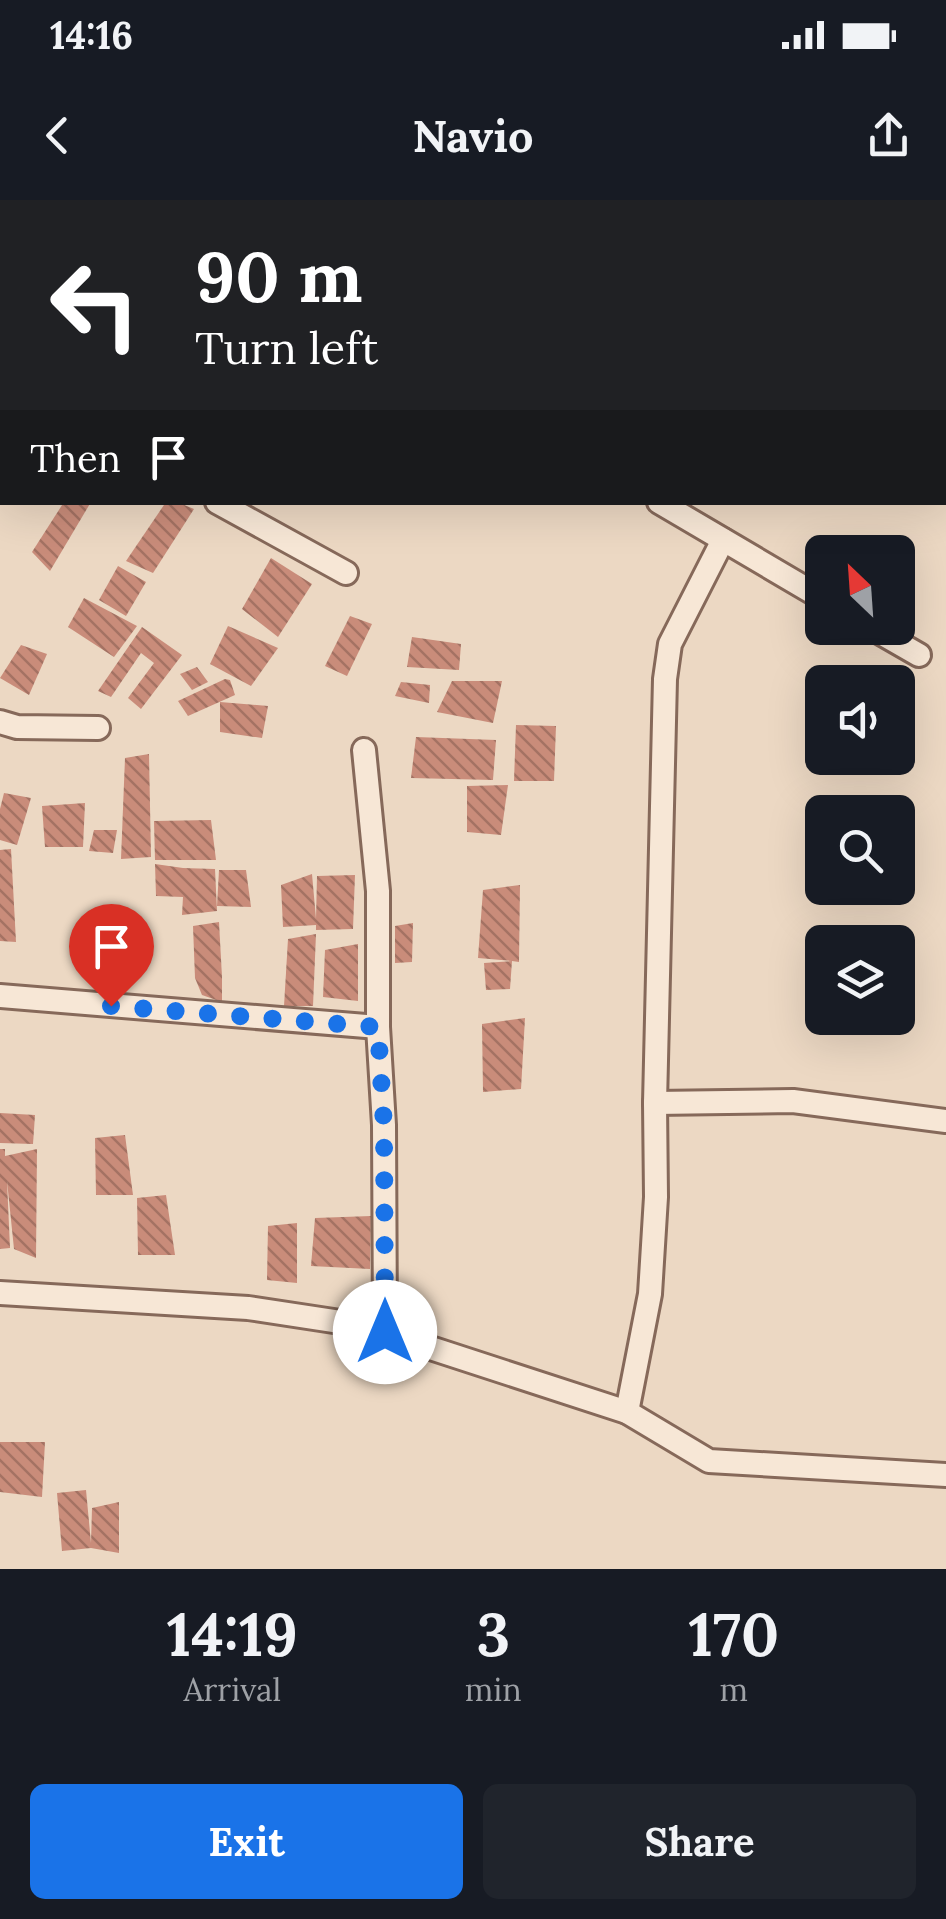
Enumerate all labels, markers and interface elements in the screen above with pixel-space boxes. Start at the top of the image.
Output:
text: 14:16 [50,11,133,59]
text: Navio [412,107,534,164]
icon: back [30,108,85,163]
icon: share [861,108,916,163]
text: 90 m [195,232,363,321]
icon: left [30,240,160,370]
text: Turn left [195,319,378,376]
icon: arrive [141,430,196,485]
text: Then [30,434,121,482]
north arrow [805,535,915,645]
map controls [805,535,915,1035]
button: sound [805,665,915,775]
button: search [805,795,915,905]
pin [69,904,154,1007]
icon: arrive [84,919,139,974]
button: layers [805,925,915,1035]
position arrow [333,1280,437,1384]
text: 14:19 [167,1596,298,1672]
text: 3 [476,1596,510,1672]
text: 170 [689,1596,779,1672]
text: Arrival [183,1669,281,1710]
text: min [465,1669,522,1710]
text: m [720,1669,748,1710]
button: Exit [30,1784,463,1899]
button: Share [483,1784,916,1899]

